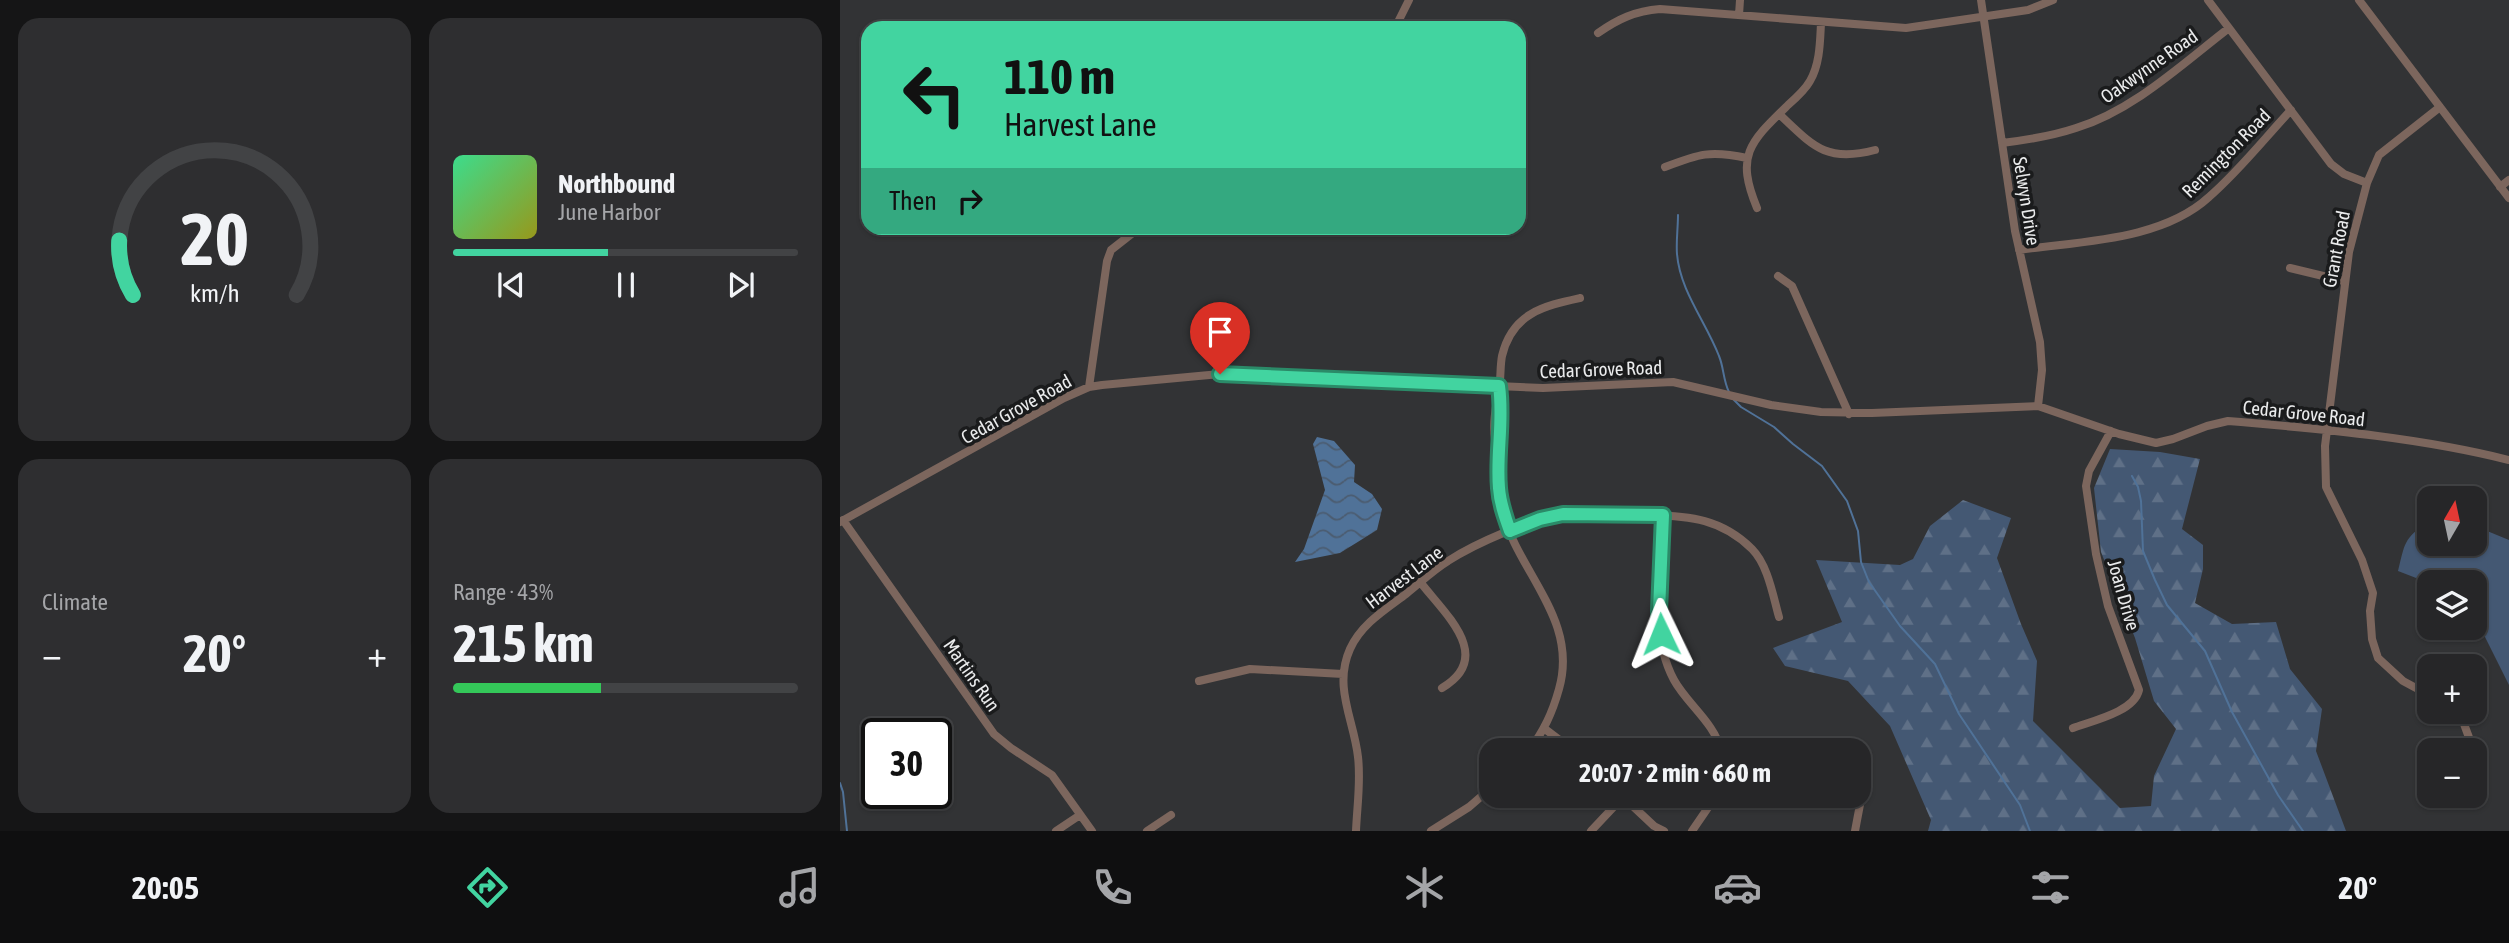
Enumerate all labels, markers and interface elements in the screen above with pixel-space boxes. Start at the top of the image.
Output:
street label: Oakwynne Road [2096,24,2202,108]
text: 110 m [1004,48,1115,104]
icon: left [889,49,980,140]
street label: Remington Road [2177,104,2275,202]
text: Harvest Lane [1004,106,1157,143]
street label: Selwyn Drive [2009,155,2045,247]
text: Northbound [558,169,675,199]
icon: right [951,182,989,220]
text: Then [889,186,937,216]
text: 20 [180,198,249,281]
text: June Harbor [558,199,661,225]
street label: Grant Road [2318,209,2354,289]
icon: previous [492,266,530,304]
icon: pause [607,266,645,304]
icon: next [722,266,760,304]
text: km/h [190,279,239,307]
pin [1190,302,1250,374]
icon: arrive [1201,313,1239,351]
street label: Cedar Grove Road [1539,356,1663,382]
street label: Cedar Grove Road [957,370,1075,448]
street label: Cedar Grove Road [2242,396,2366,430]
north arrow [2417,486,2487,556]
map controls [2417,486,2487,808]
street label: Harvest Lane [1361,541,1447,613]
street label: Joan Drive [2103,557,2145,633]
button: layers [2417,570,2487,640]
text: Range · 43% [453,579,553,605]
text: Climate [42,589,108,615]
position arrow [1624,597,1698,671]
text: 215 km [453,613,594,673]
text: 20° [183,623,246,683]
text: − [42,632,62,675]
text: + [367,632,387,675]
street label: Martins Run [939,635,1005,715]
button: + [2417,654,2487,724]
speed limit sign: 30 [861,718,952,809]
button: − [2417,738,2487,808]
text: 20:07 · 2 min · 660 m [1579,758,1771,788]
icon: directions [463,863,512,912]
icon: music [775,863,824,912]
icon: phone [1088,863,1137,912]
icon: climate [1400,863,1449,912]
icon: car [1713,863,1762,912]
icon: filters [2026,863,2075,912]
text: 20:05 [132,869,199,906]
text: 20° [2338,869,2377,906]

